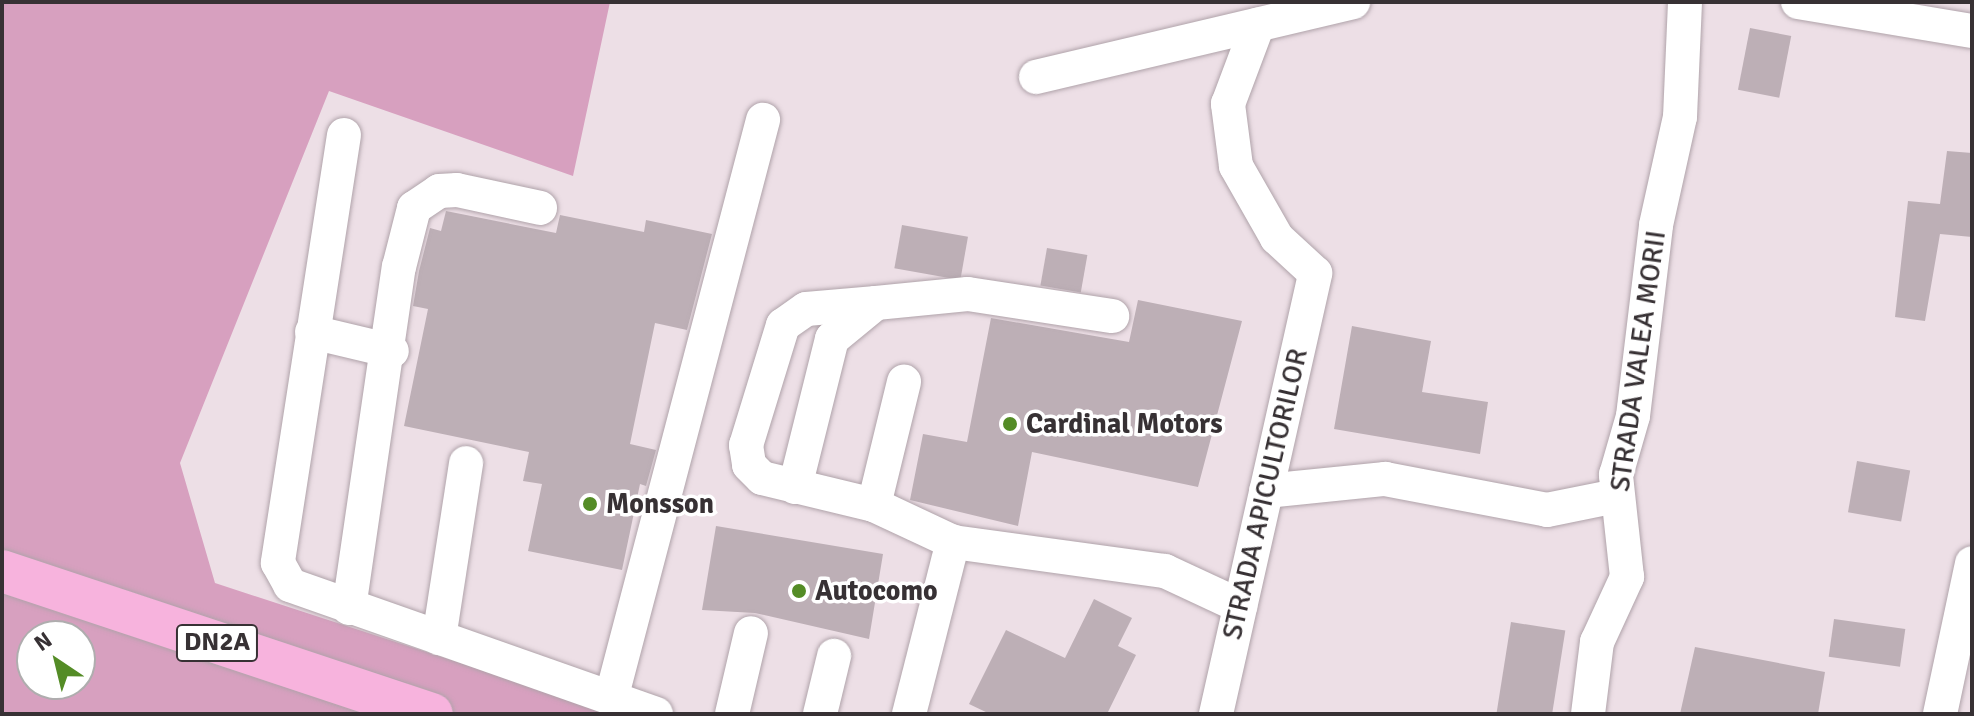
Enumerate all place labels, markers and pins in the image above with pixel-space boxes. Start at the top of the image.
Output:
place label: Cardinal Motors [1026,407,1223,441]
marker: Cardinal Motors [1001,415,1019,433]
place label: Monsson [606,487,714,521]
marker: Monsson [581,495,599,513]
place label: Autocomo [815,574,938,608]
marker: Autocomo [790,582,808,600]

